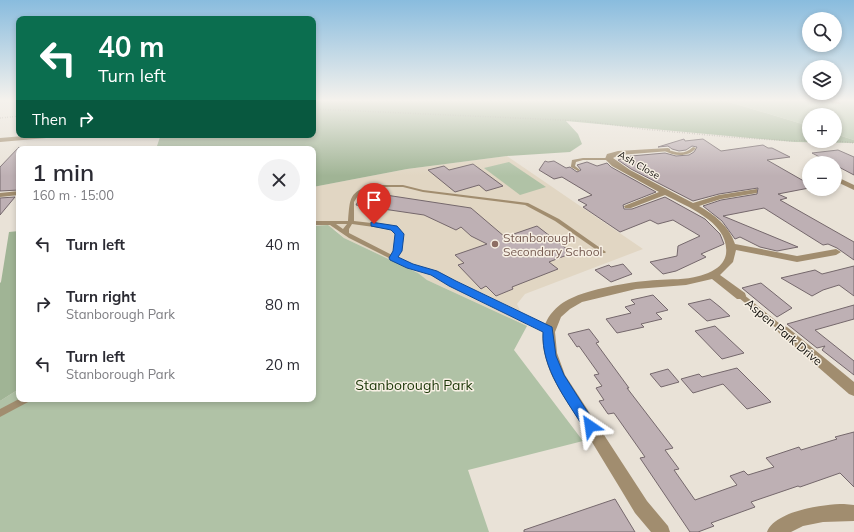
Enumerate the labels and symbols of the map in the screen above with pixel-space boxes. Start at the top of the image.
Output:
street label: Ash Close [616,148,662,182]
pin [357,183,391,224]
place label: Stanborough Secondary School [503,230,602,259]
marker: Stanborough Secondary School [490,239,500,249]
street label: Aspen Park Drive [742,295,826,369]
park label: Stanborough Park [355,376,473,394]
position arrow [569,405,611,447]

